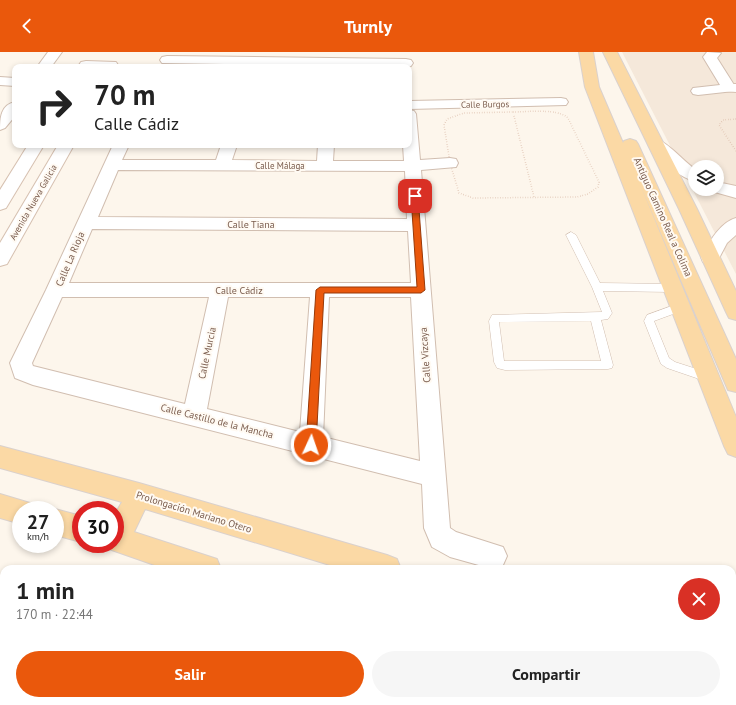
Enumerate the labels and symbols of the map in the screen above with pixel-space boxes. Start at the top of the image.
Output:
street label: Calle Burgos [461,98,509,110]
street label: Antiguo Camino Real a Colima [631,155,695,279]
street label: Calle Málaga [255,160,305,171]
street label: Avenida Nueva Galicia [7,162,59,242]
pin [398,179,432,213]
street label: Calle Tiana [227,218,275,231]
street label: Calle La Rioja [53,230,87,288]
street label: Calle Cádiz [215,284,263,297]
street label: Calle Murcia [195,326,219,380]
street label: Calle Vizcaya [417,327,433,383]
street label: Calle Castillo de la Mancha [159,401,275,441]
position arrow [290,424,332,466]
street label: Prolongación Mariano Otero [135,488,253,536]
speed limit sign: 30 [72,501,124,553]

